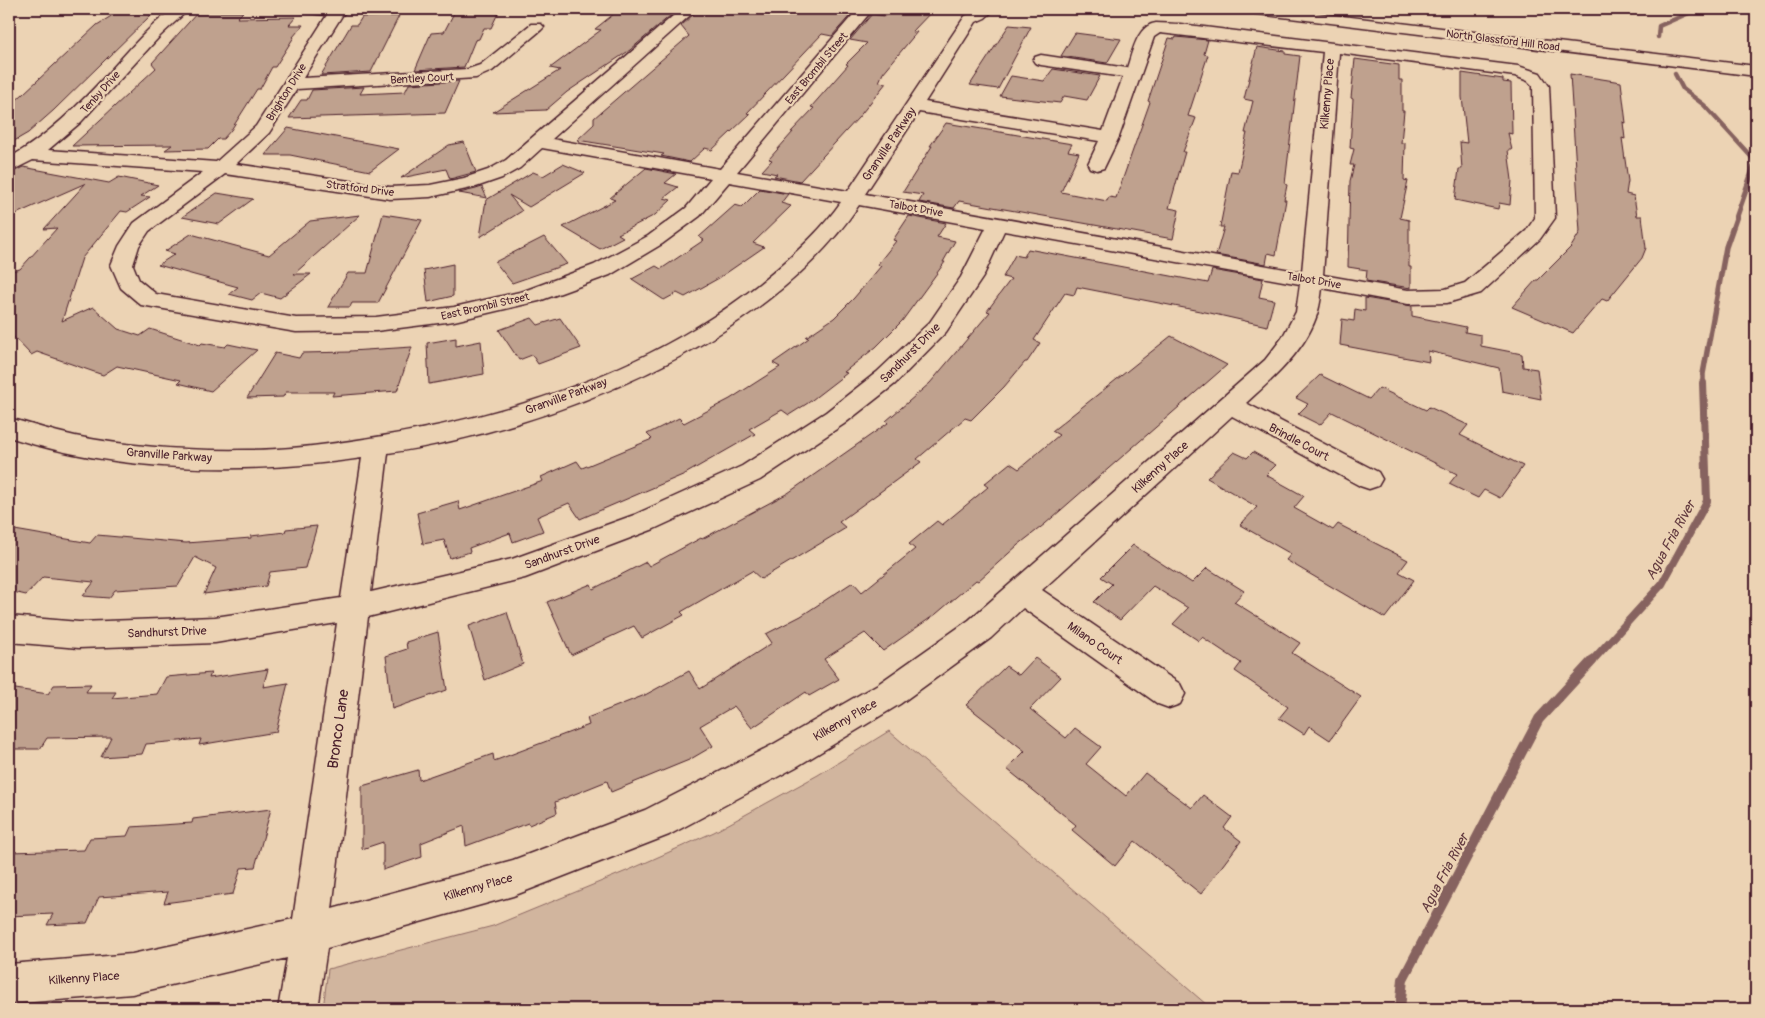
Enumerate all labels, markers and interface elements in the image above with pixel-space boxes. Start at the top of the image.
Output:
street label: North Glassford Hill Road [1445,27,1561,54]
street label: East Brombil Street [782,29,851,107]
street label: Kilkenny Place [1317,58,1338,130]
street label: Brighton Drive [264,61,310,123]
street label: Tenby Drive [78,68,123,116]
street label: Bentley Court [390,70,455,87]
street label: Granville Parkway [859,105,920,184]
street label: Stratford Drive [325,178,395,199]
street label: Talbot Drive [888,197,945,220]
street label: Talbot Drive [1286,269,1343,292]
street label: East Brombil Street [440,290,531,323]
street label: Sandhurst Drive [877,320,944,387]
street label: Granville Parkway [523,375,609,418]
street label: Brindle Court [1266,420,1332,465]
street label: Kilkenny Place [1129,438,1192,497]
street label: Granville Parkway [126,445,212,466]
water label: Agua Fria River [1642,496,1700,583]
street label: Sandhurst Drive [522,532,602,573]
street label: Milano Court [1064,619,1125,668]
street label: Sandhurst Drive [127,624,207,641]
street label: Bronco Lane [324,688,354,770]
street label: Kilkenny Place [811,696,880,745]
water label: Agua Fria River [1416,829,1473,916]
street label: Kilkenny Place [442,870,514,904]
street label: Kilkenny Place [48,969,120,988]

